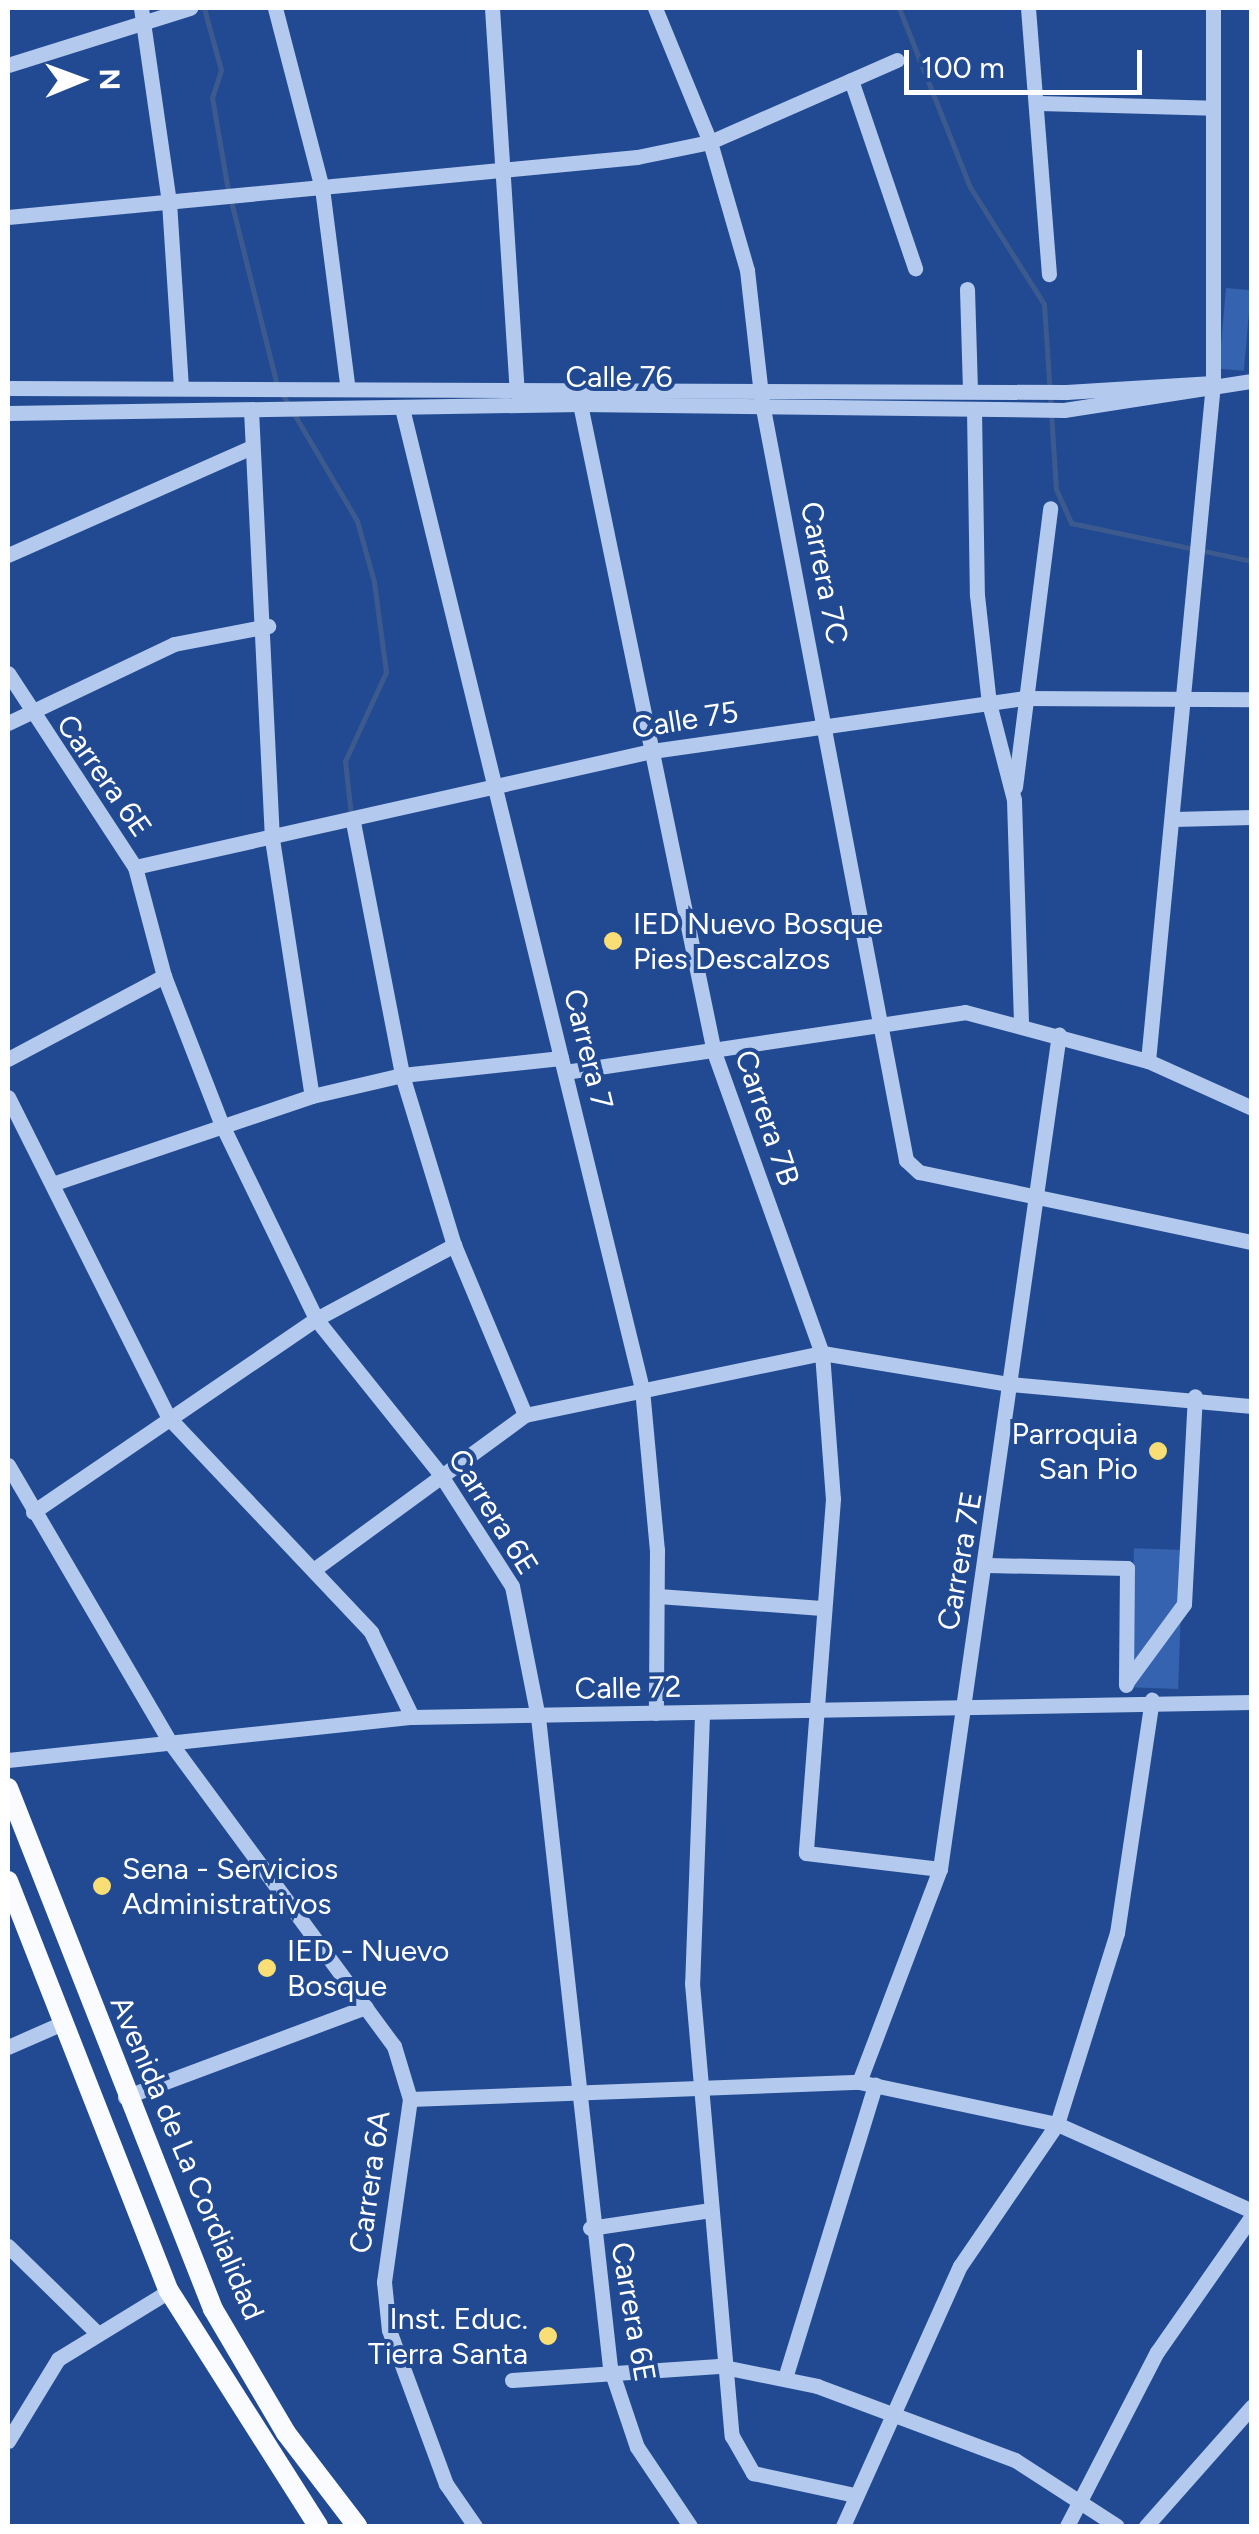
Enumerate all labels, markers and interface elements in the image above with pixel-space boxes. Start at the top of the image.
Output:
north arrow [30,30,130,130]
scale bar [909,30,1146,92]
text: 100 m [921,49,1005,86]
text: N [93,68,127,91]
street label: Calle 76 [565,359,673,395]
street label: Carrera 7C [793,499,855,647]
street label: Calle 75 [629,694,741,746]
street label: Carrera 6E [49,708,159,844]
place label: IED Nuevo Bosque Pies Descalzos [633,906,883,976]
marker: IED Nuevo Bosque Pies Descalzos [602,930,624,952]
street label: Carrera 7 [556,985,620,1113]
street label: Carrera 7B [727,1046,807,1190]
place label: Parroquia San Pio [1012,1416,1138,1486]
marker: Parroquia San Pio [1147,1440,1169,1462]
street label: Carrera 6E [440,1443,546,1581]
street label: Carrera 7E [930,1489,990,1633]
street label: Calle 72 [574,1669,682,1707]
place label: Sena - Servicios Administrativos [122,1851,338,1922]
marker: Sena - Servicios Administrativos [91,1875,113,1897]
place label: IED - Nuevo Bosque [287,1933,449,2004]
marker: IED - Nuevo Bosque [256,1957,278,1979]
street label: Avenida de La Cordialidad [102,1991,272,2325]
street label: Carrera 6A [342,2108,398,2256]
street label: Carrera 6E [603,2239,663,2385]
place label: Inst. Educ. Tierra Santa [368,2301,528,2372]
marker: Inst. Educ. Tierra Santa [537,2325,559,2347]

